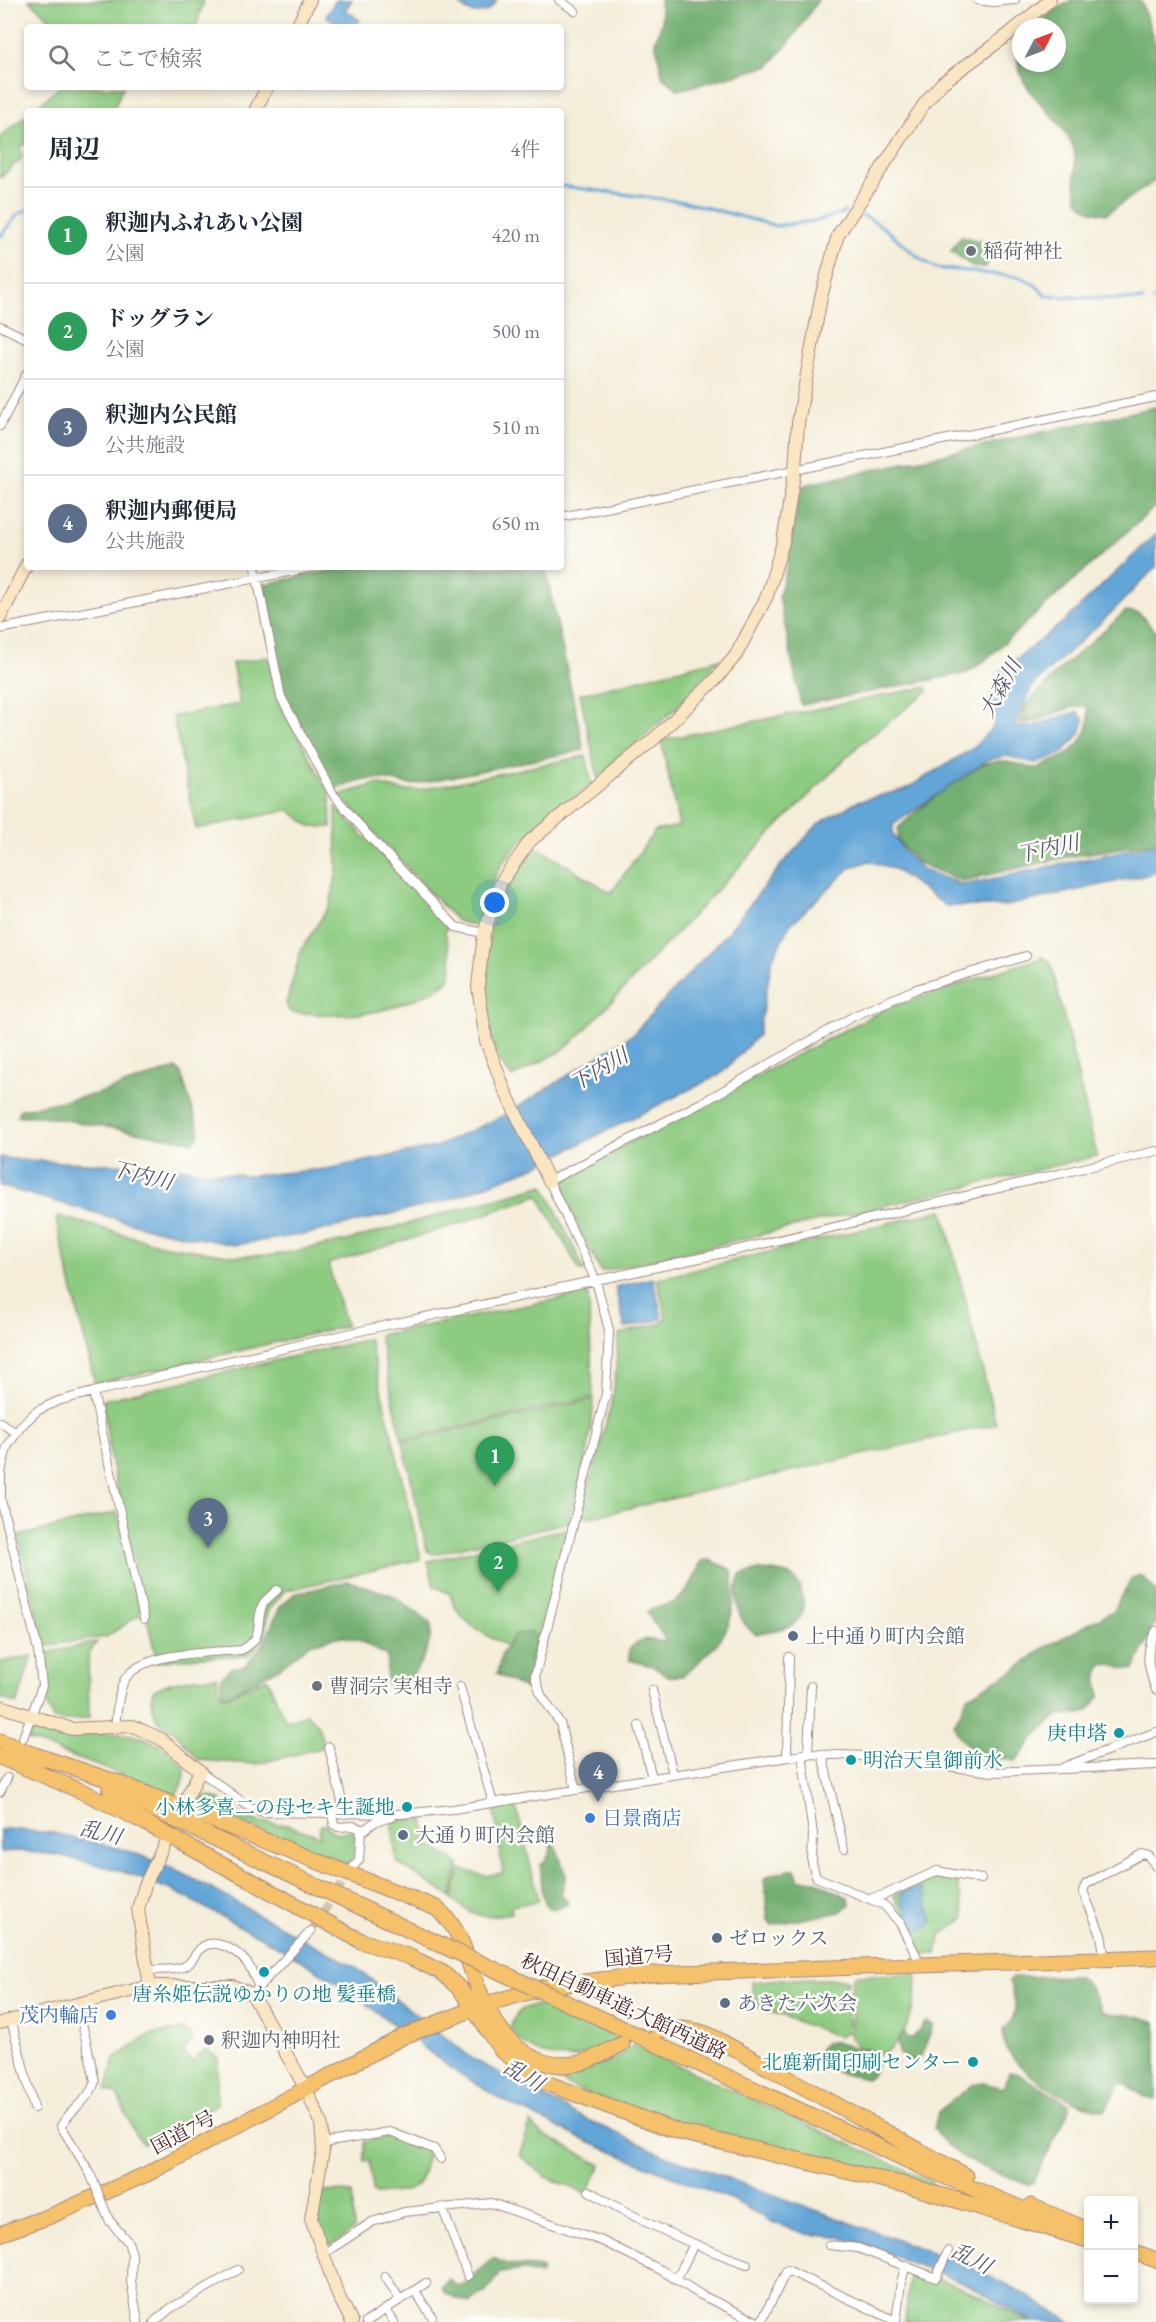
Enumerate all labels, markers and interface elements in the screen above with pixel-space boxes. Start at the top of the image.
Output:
north arrow [1012,18,1066,72]
search box [24,24,564,90]
icon: search [45,41,78,74]
text: ここで検索 [93,44,203,73]
text: 周辺 [48,132,100,166]
text: 4件 [510,136,540,162]
text: 釈迦内ふれあい公園 [105,208,303,237]
text: 1 [62,222,73,248]
text: 420 m [492,222,540,248]
place label: 稲荷神社 [983,238,1063,264]
text: 公園 [105,240,145,266]
marker: 稲荷神社 [964,244,978,258]
text: ドッグラン [105,304,214,333]
text: 2 [62,318,73,344]
text: 500 m [492,318,540,344]
text: 公園 [105,336,145,362]
text: 釈迦内公民館 [105,400,237,429]
text: 3 [62,414,73,440]
text: 510 m [492,414,540,440]
text: 公共施設 [105,432,185,458]
text: 釈迦内郵便局 [105,496,237,525]
text: 4 [62,510,73,536]
text: 650 m [492,510,540,536]
text: 公共施設 [105,528,185,554]
water label: 大森川 [973,652,1028,722]
water label: 下内川 [1014,828,1084,868]
your location [480,888,509,917]
water label: 下内川 [565,1041,635,1096]
water label: 下内川 [108,1154,178,1196]
pin: 1 [476,1436,514,1486]
pin: 3 [188,1498,228,1548]
pin: 2 [478,1542,518,1592]
place label: 上中通り町内会館 [805,1623,965,1649]
marker: 上中通り町内会館 [786,1629,800,1643]
place label: 曹洞宗 実相寺 [329,1673,453,1699]
marker: 曹洞宗 実相寺 [310,1679,324,1693]
place label: 庚申塔 [1047,1720,1107,1746]
marker: 庚申塔 [1112,1726,1126,1740]
place label: 明治天皇御前水 [863,1747,1003,1773]
pin: 4 [578,1752,618,1802]
marker: 明治天皇御前水 [844,1753,858,1767]
place label: 小林多喜二の母セキ生誕地 [155,1794,395,1820]
marker: 小林多喜二の母セキ生誕地 [400,1800,414,1814]
place label: 日景商店 [602,1805,682,1831]
marker: 日景商店 [583,1811,597,1825]
water label: 乱川 [77,1814,127,1851]
place label: 大通り町内会館 [415,1822,555,1848]
marker: 大通り町内会館 [396,1828,410,1842]
place label: ゼロックス [729,1925,828,1951]
marker: ゼロックス [710,1931,724,1945]
street label: 国道7号 [603,1940,675,1972]
street label: 秋田自動車道;大館西道路 [517,1947,731,2065]
marker: 唐糸姫伝説ゆかりの地 髪垂橋 [257,1965,271,1979]
place label: 唐糸姫伝説ゆかりの地 髪垂橋 [132,1981,396,2007]
place label: あきた六次会 [737,1990,857,2016]
marker: あきた六次会 [718,1996,732,2010]
place label: 茂内輪店 [19,2002,99,2028]
marker: 茂内輪店 [104,2008,118,2022]
place label: 釈迦内神明社 [221,2027,341,2053]
marker: 釈迦内神明社 [202,2033,216,2047]
place label: 北鹿新聞印刷センター [762,2049,961,2075]
water label: 乱川 [499,2053,551,2098]
marker: 北鹿新聞印刷センター [966,2055,980,2069]
street label: 国道7号 [146,2104,220,2160]
map controls [1084,2196,1138,2304]
button: + [1084,2196,1138,2250]
water label: 乱川 [947,2236,999,2280]
button: − [1084,2250,1138,2304]

